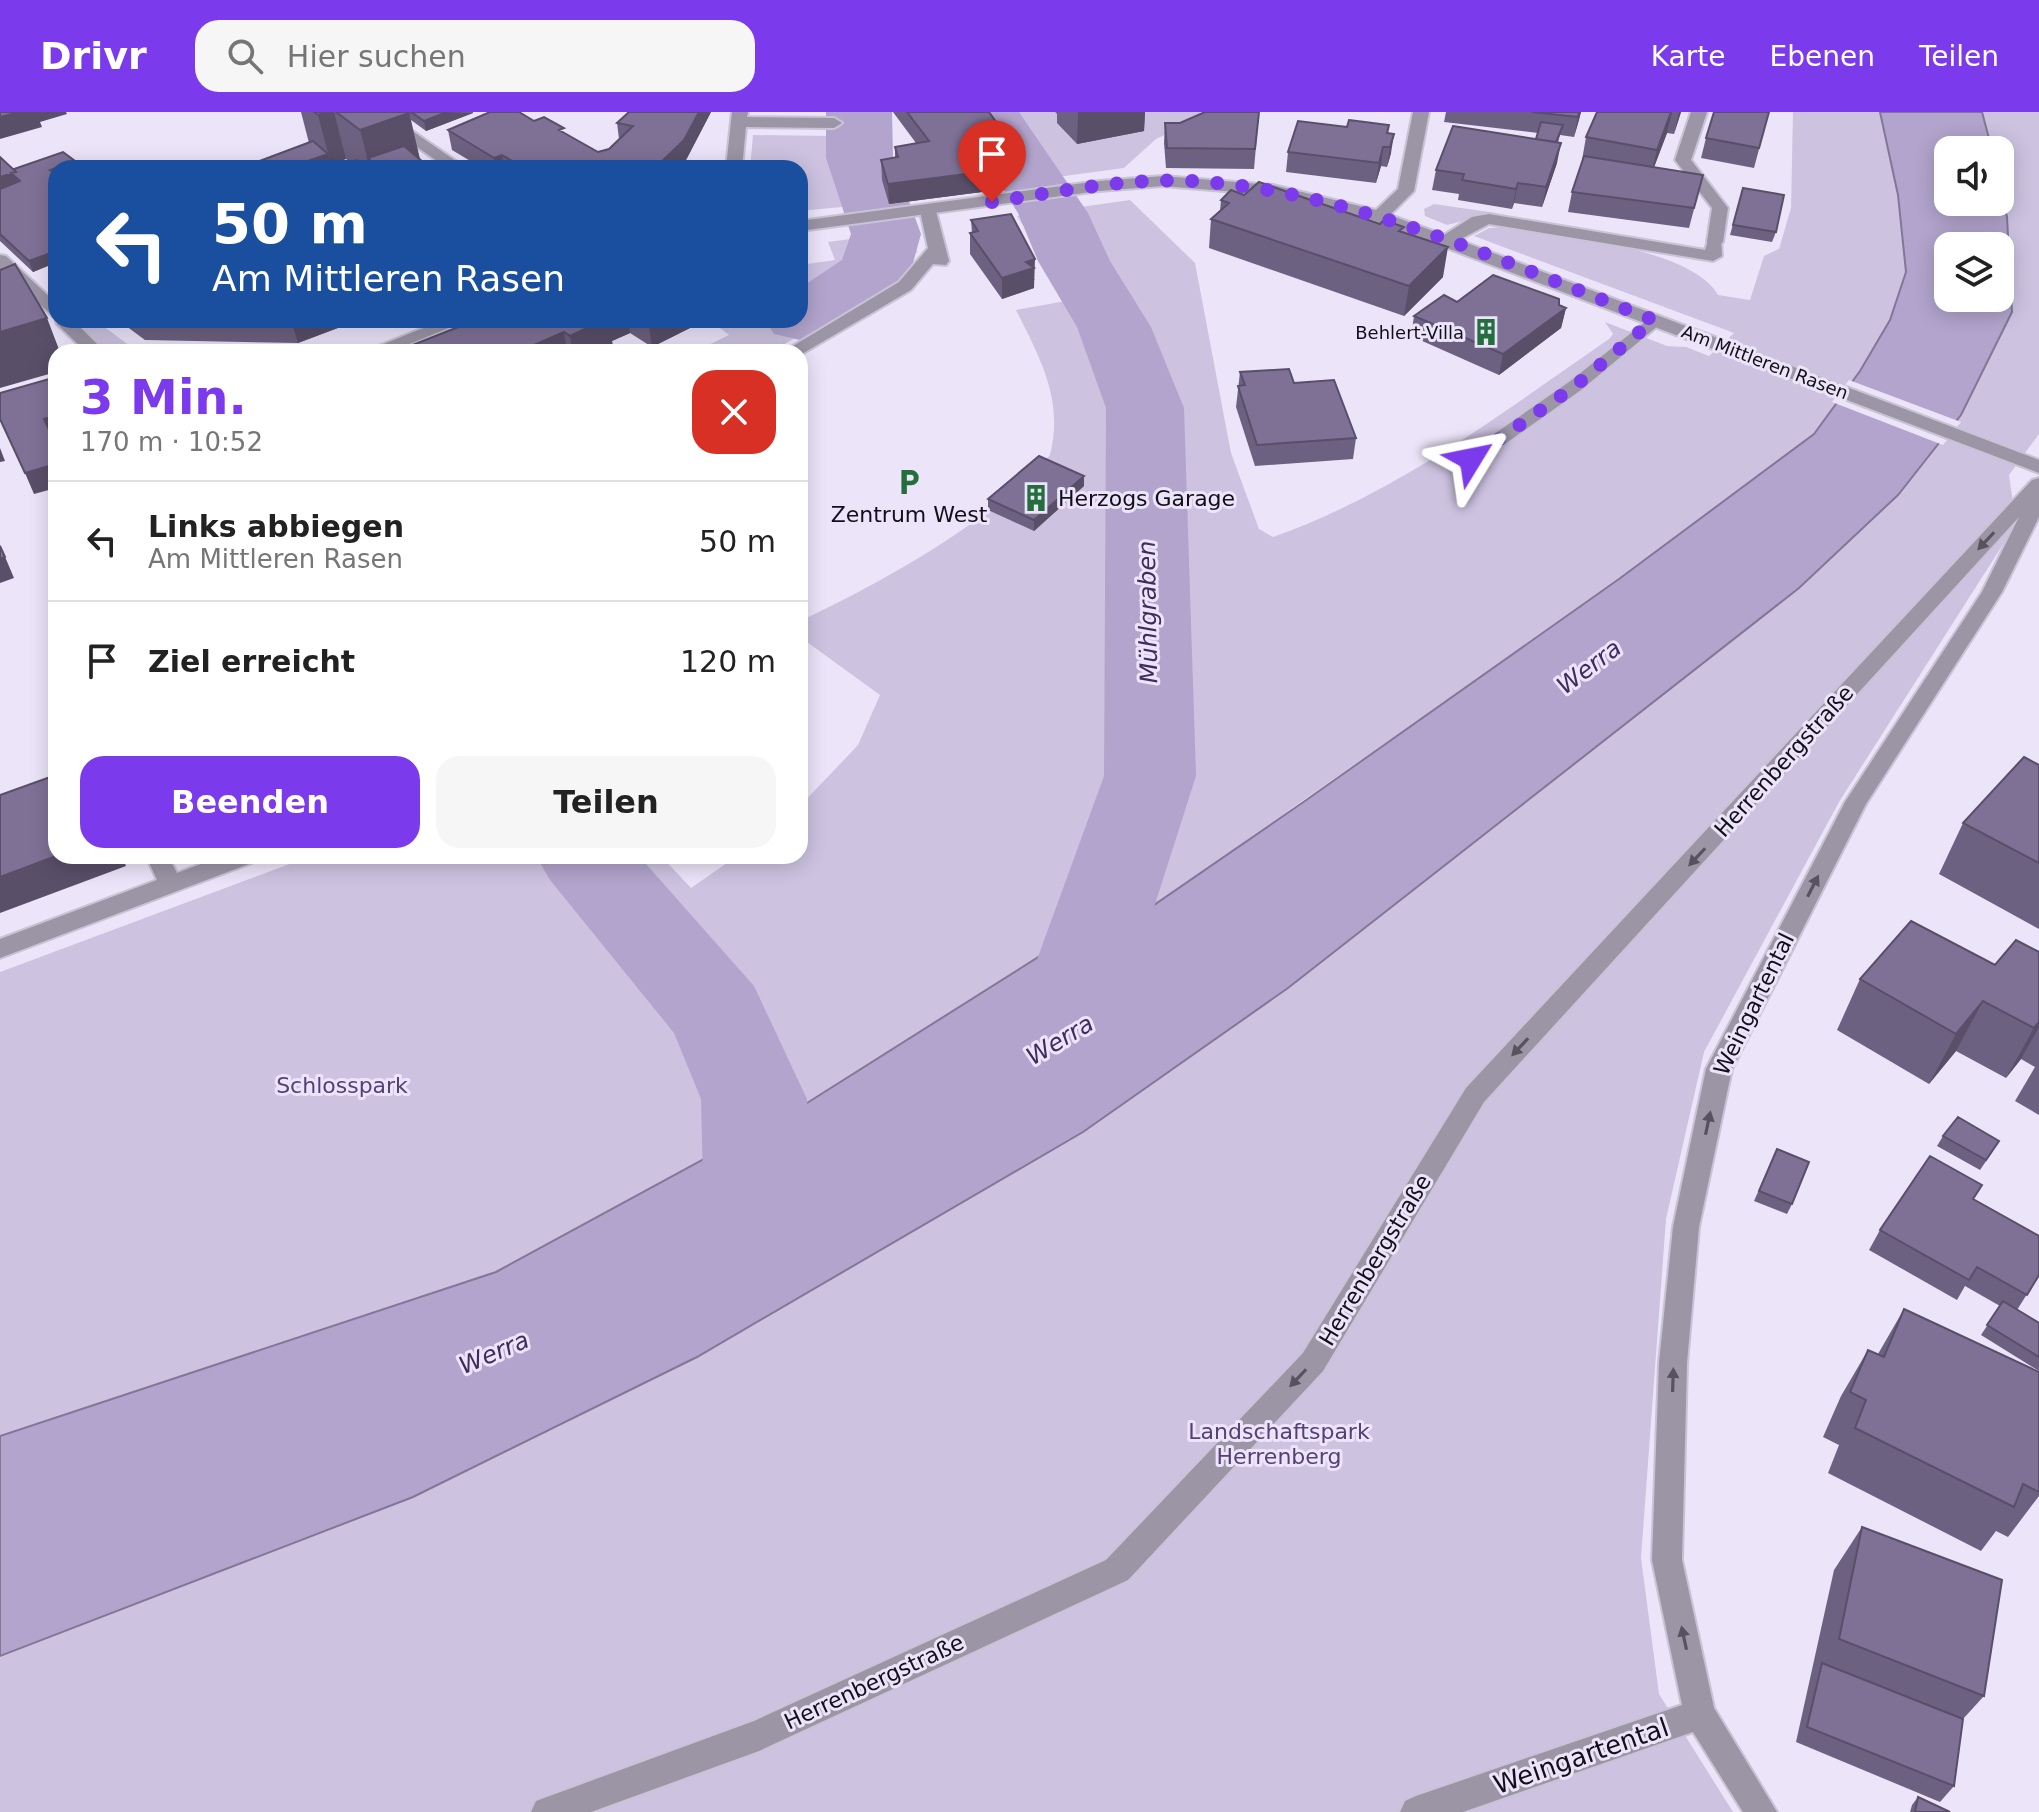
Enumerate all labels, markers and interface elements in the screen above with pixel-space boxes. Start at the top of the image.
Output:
search box [195,20,755,92]
text: Drivr [40,34,147,78]
icon: search [223,34,267,78]
text: Hier suchen [287,39,466,74]
text: Karte [1651,40,1725,73]
text: Ebenen [1769,40,1875,73]
text: Teilen [1919,40,1999,73]
pin [958,120,1026,202]
icon: arrive [970,132,1014,176]
map controls [1934,136,2014,312]
button: sound [1934,136,2014,216]
text: 50 m [212,191,368,256]
icon: left [80,192,184,296]
button: layers [1934,232,2014,312]
text: Am Mittleren Rasen [212,258,565,299]
building icon: Behlert-Villa [1471,317,1501,347]
street label: Am Mittleren Rasen [1679,321,1851,403]
place label: Behlert-Villa [1355,322,1464,343]
text: 3 Min. [80,369,247,425]
button: close [692,370,776,454]
position arrow [1429,417,1513,501]
text: 170 m · 10:52 [80,427,263,457]
parking icon: Zentrum West [894,467,924,497]
building icon: Herzogs Garage [1021,483,1051,513]
place label: Herzogs Garage [1058,486,1235,511]
place label: Zentrum West [831,502,988,527]
text: Links abbiegen [148,509,404,544]
icon: left [80,519,124,563]
text: 50 m [699,524,776,559]
one-way arrow [1978,531,1996,550]
water label: Mühlgraben [1133,540,1163,684]
text: Am Mittleren Rasen [148,544,403,574]
water label: Werra [1551,634,1627,700]
icon: arrive [80,639,124,683]
text: Ziel erreicht [148,644,355,679]
text: 120 m [680,644,776,679]
street label: Herrenbergstraße [1710,680,1858,842]
button: Beenden [80,756,420,848]
button: Teilen [436,756,776,848]
one-way arrow [1689,847,1707,866]
one-way arrow [1806,875,1819,898]
street label: Weingartental [1709,929,1799,1079]
water label: Werra [1022,1009,1098,1071]
one-way arrow [1511,1037,1530,1056]
park label: Schlosspark [276,1073,408,1098]
one-way arrow [1702,1110,1715,1135]
street label: Herrenbergstraße [1314,1170,1436,1350]
water label: Werra [455,1326,533,1380]
one-way arrow [1666,1367,1679,1392]
one-way arrow [1289,1368,1307,1387]
park label: Landschaftspark Herrenberg [1188,1419,1370,1469]
one-way arrow [1677,1625,1690,1650]
street label: Herrenbergstraße [780,1629,968,1735]
street label: Weingartental [1490,1712,1672,1800]

